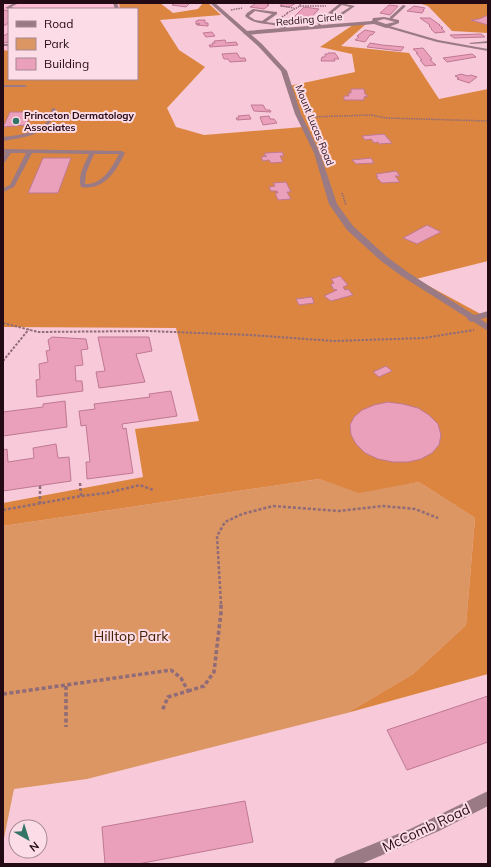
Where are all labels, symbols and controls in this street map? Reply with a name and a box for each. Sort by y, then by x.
legend [8,8,138,80]
street label: Redding Circle [275,10,343,29]
text: Road [44,16,73,31]
text: Park [44,36,70,51]
text: Building [44,56,89,71]
street label: Mount Lucas Road [292,83,337,168]
place label: Princeton Dermatology Associates [24,109,135,134]
marker: Princeton Dermatology Associates [11,116,21,126]
park label: Hilltop Park [93,627,169,645]
street label: McComb Road [379,800,473,856]
north arrow [8,819,48,859]
text: N [27,839,42,855]

